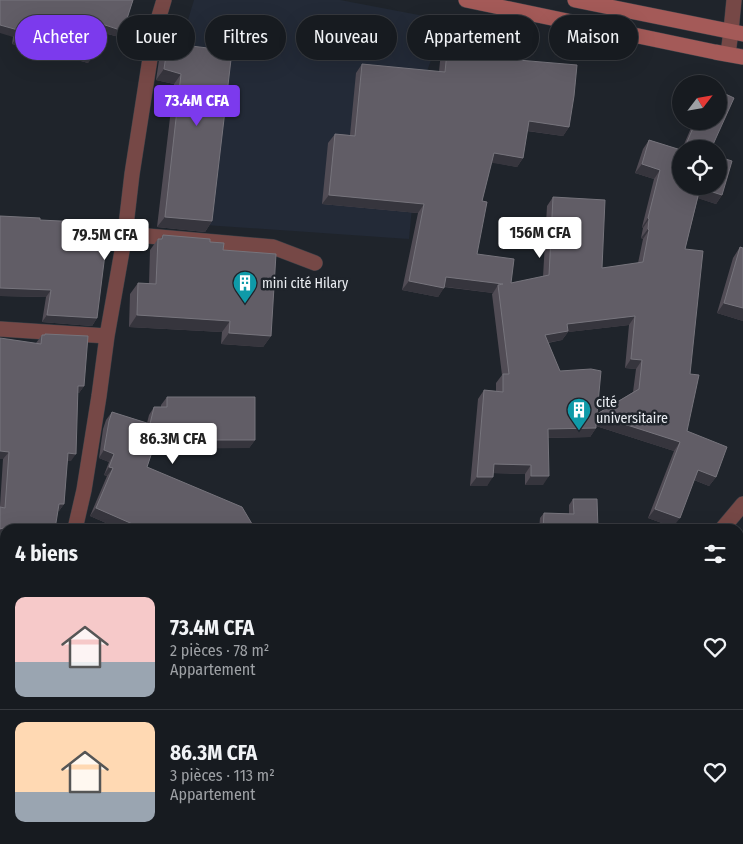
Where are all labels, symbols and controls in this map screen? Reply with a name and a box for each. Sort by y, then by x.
chip: Acheter [15,15,107,60]
chip: Louer [117,15,195,60]
chip: Filtres [205,15,286,60]
chip: Nouveau [296,15,397,60]
chip: Appartement [407,15,539,60]
chip: Maison [549,15,638,60]
north arrow [672,75,728,130]
map controls [672,75,727,195]
pin: 73.4M CFA [140,84,254,127]
text: 73.4M CFA [165,91,229,110]
button: locate [672,140,727,195]
pin: 156M CFA [488,216,592,259]
pin: 79.5M CFA [48,218,162,261]
text: 156M CFA [509,223,571,242]
text: 79.5M CFA [73,225,137,244]
building icon: mini cité Hilary [232,270,258,304]
place label: mini cité Hilary [262,275,349,292]
place label: cité universitaire [596,394,668,427]
building icon: cité universitaire [566,397,592,431]
pin: 86.3M CFA [116,422,230,465]
text: 86.3M CFA [140,429,206,448]
icon: filters [701,540,729,568]
text: 4 biens [15,541,78,567]
text: 73.4M CFA [170,615,254,641]
icon: home [55,617,115,677]
icon: heart [701,633,729,661]
text: 2 pièces · 78 m² [170,641,269,660]
text: Appartement [170,660,256,679]
text: 86.3M CFA [170,740,257,766]
icon: home [55,742,115,802]
icon: heart [701,758,729,786]
text: 3 pièces · 113 m² [170,766,275,785]
text: Appartement [170,785,256,804]

